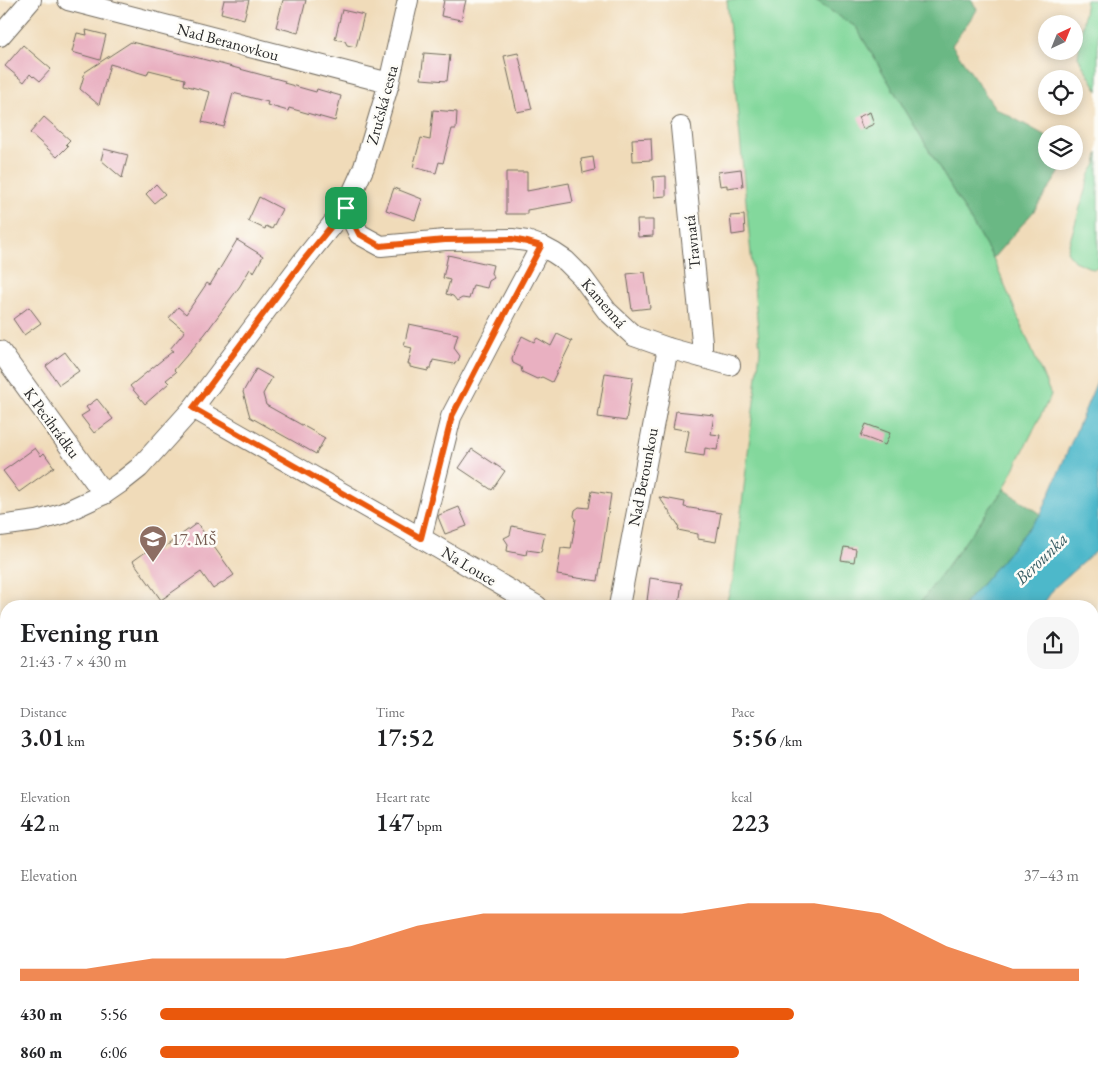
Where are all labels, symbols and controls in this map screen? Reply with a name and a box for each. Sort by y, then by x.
north arrow [1038,15,1082,60]
map controls [1038,15,1083,170]
street label: Nad Beranovkou [175,18,282,66]
street label: Zručská cesta [361,62,403,147]
button: locate [1038,70,1083,115]
button: layers [1038,125,1083,170]
pin [325,187,367,229]
icon: arrive [332,194,360,222]
street label: Travnatá [679,214,705,270]
street label: Kamenná [577,274,632,333]
street label: K Pecihrádku [19,383,85,463]
street label: Nad Berounkou [623,425,663,528]
school or university icon: 17. MŠ [138,524,168,563]
water label: Berounka [1009,527,1072,590]
place label: 17. MŠ [172,529,216,550]
street label: Na Louce [438,541,500,591]
text: Evening run [20,614,159,650]
button: share [1027,617,1079,669]
text: 21:43 · 7 × 430 m [20,651,127,672]
text: Distance [20,703,67,721]
text: Time [376,703,405,721]
text: Pace [731,703,755,721]
text: 3.01 [20,721,65,753]
text: 17:52 [376,721,434,753]
text: 5:56 [731,721,777,753]
text: km [65,732,85,750]
text: /km [777,732,802,750]
text: Elevation [20,788,70,806]
text: Heart rate [376,788,430,806]
text: kcal [731,788,752,806]
text: 42 [20,806,46,838]
text: 147 [376,806,414,838]
text: 223 [731,806,770,838]
text: m [46,817,59,835]
text: bpm [414,817,442,835]
text: Elevation [20,865,78,886]
text: 37–43 m [1024,865,1079,886]
text: 430 m [20,1004,62,1025]
text: 5:56 [100,1004,127,1025]
text: 860 m [20,1042,62,1063]
text: 6:06 [100,1042,127,1063]

